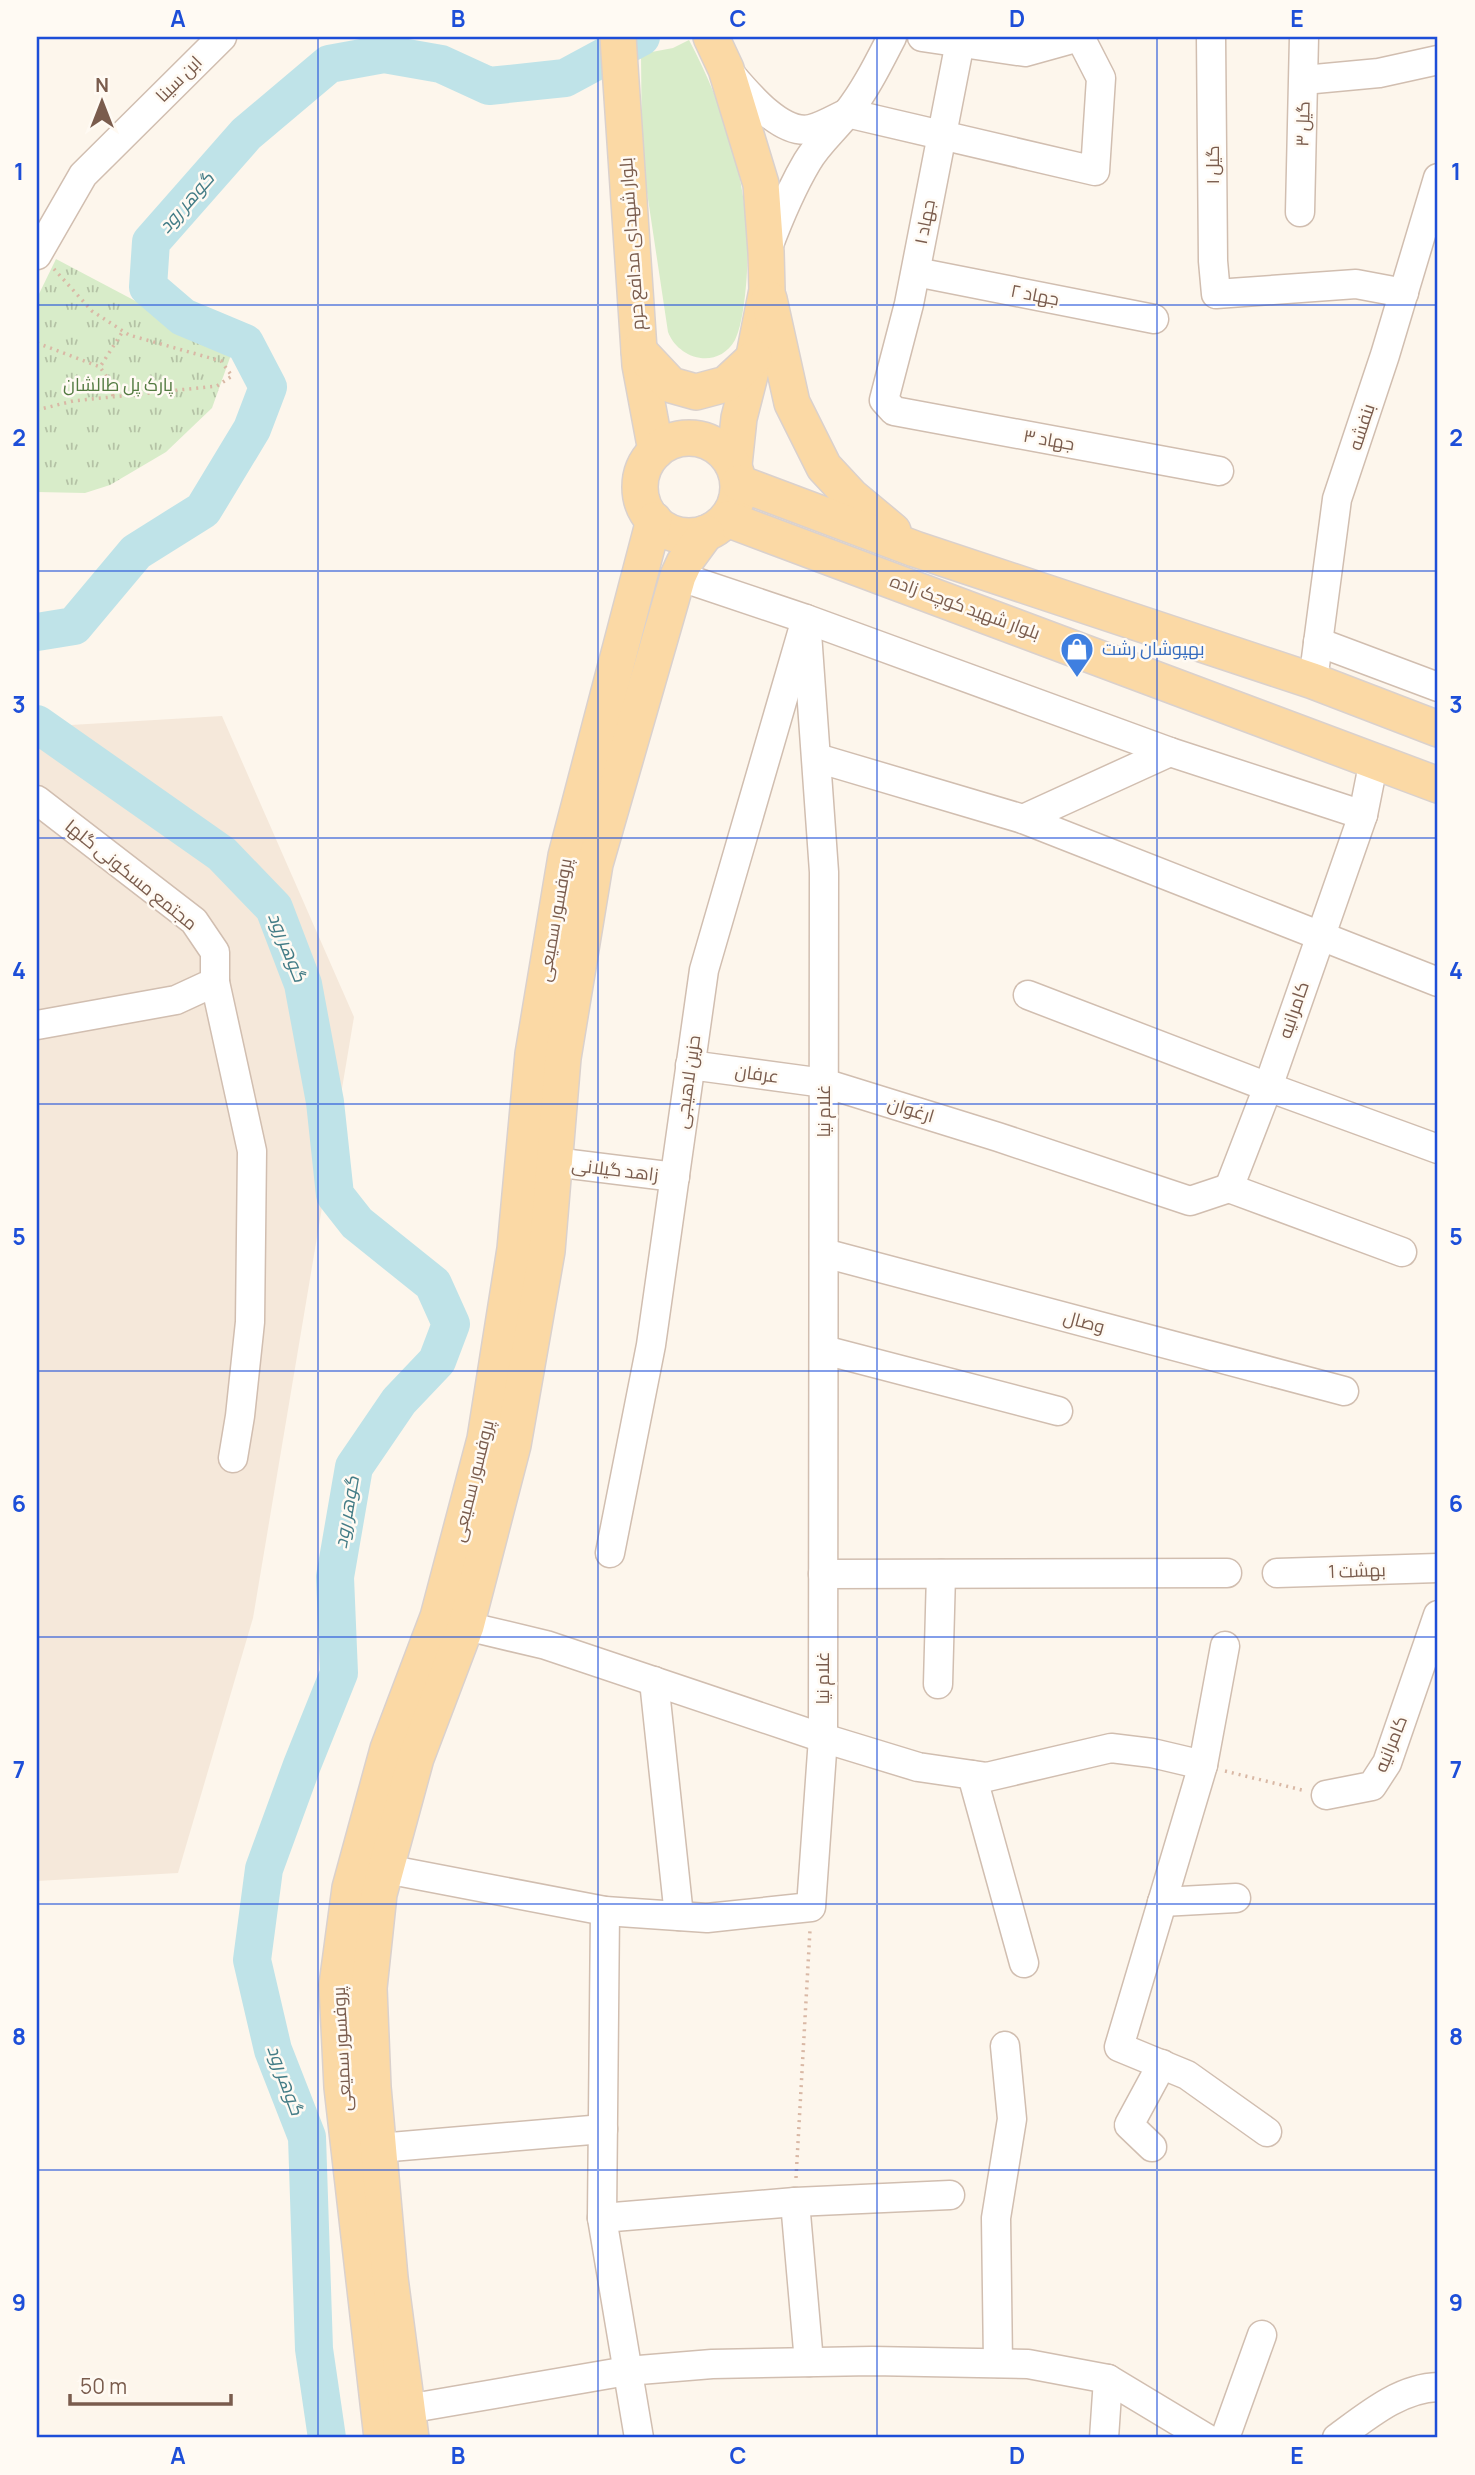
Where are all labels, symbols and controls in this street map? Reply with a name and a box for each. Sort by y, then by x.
text: A [170,2,186,34]
text: B [451,2,465,34]
text: C [730,2,747,34]
text: D [1009,2,1025,34]
text: E [1290,2,1304,34]
street label: ابن سینا [150,50,207,107]
north arrow [66,66,136,136]
text: N [95,72,109,98]
street label: گیل ۳ [1289,101,1315,147]
street label: گیل ۱ [1200,145,1224,185]
text: 1 [14,155,24,187]
text: 1 [1451,155,1461,187]
street label: بلوار شهدای مدافع حرم [613,157,650,331]
water label: گوهر رود [152,166,220,238]
street label: جهاد ۱ [908,197,940,246]
street label: جهاد ۲ [1009,278,1062,310]
park label: پارک پل طالشان [63,372,173,397]
street label: بنفشه [1342,400,1380,453]
text: 2 [12,421,26,453]
text: 2 [1449,421,1463,453]
street label: جهاد ۳ [1022,423,1077,455]
street label: بلوار شهید کوچک زاده [887,568,1044,645]
shop icon: بهپوشان رشت [1058,630,1096,679]
place label: بهپوشان رشت [1102,636,1205,660]
text: 3 [12,688,26,720]
text: 3 [1449,688,1463,720]
street label: مجتمع مسکونی گلها [60,814,203,936]
street label: پروفسور سمیعی [531,856,578,984]
water label: گوهر رود [262,908,314,986]
text: 4 [12,954,26,986]
text: 4 [1449,954,1463,986]
street label: کامرانیه [1272,978,1314,1041]
street label: حزین لاهیجی [669,1033,705,1130]
street label: عرفان [734,1058,781,1088]
street label: غلام نیا [811,1084,836,1138]
street label: ارغوان [885,1091,937,1127]
street label: زاهد گیلانی [570,1152,660,1186]
text: 5 [12,1220,26,1252]
text: 5 [1449,1220,1463,1252]
street label: وصال [1061,1304,1108,1338]
street label: پروفسور سمیعی [445,1417,500,1544]
water label: گوهر رود [327,1474,365,1550]
text: 6 [12,1487,26,1519]
text: 6 [1449,1487,1463,1519]
street label: بهشت 1 [1328,1557,1386,1583]
street label: غلام نیا [810,1651,835,1705]
street label: کامرانیه [1368,1712,1412,1775]
text: 7 [13,1753,25,1785]
text: 7 [1450,1753,1462,1785]
street label: پروفسور سمیعی [326,1986,357,2112]
text: 8 [12,2020,26,2052]
text: 8 [1449,2020,1463,2052]
water label: گوهر رود [261,2041,311,2119]
text: 9 [12,2286,26,2318]
text: 9 [1449,2286,1463,2318]
scale bar [70,2363,231,2407]
text: 50 m [80,2372,127,2400]
text: A [170,2439,186,2471]
text: B [451,2439,465,2471]
text: C [730,2439,747,2471]
text: D [1009,2439,1025,2471]
text: E [1290,2439,1304,2471]

